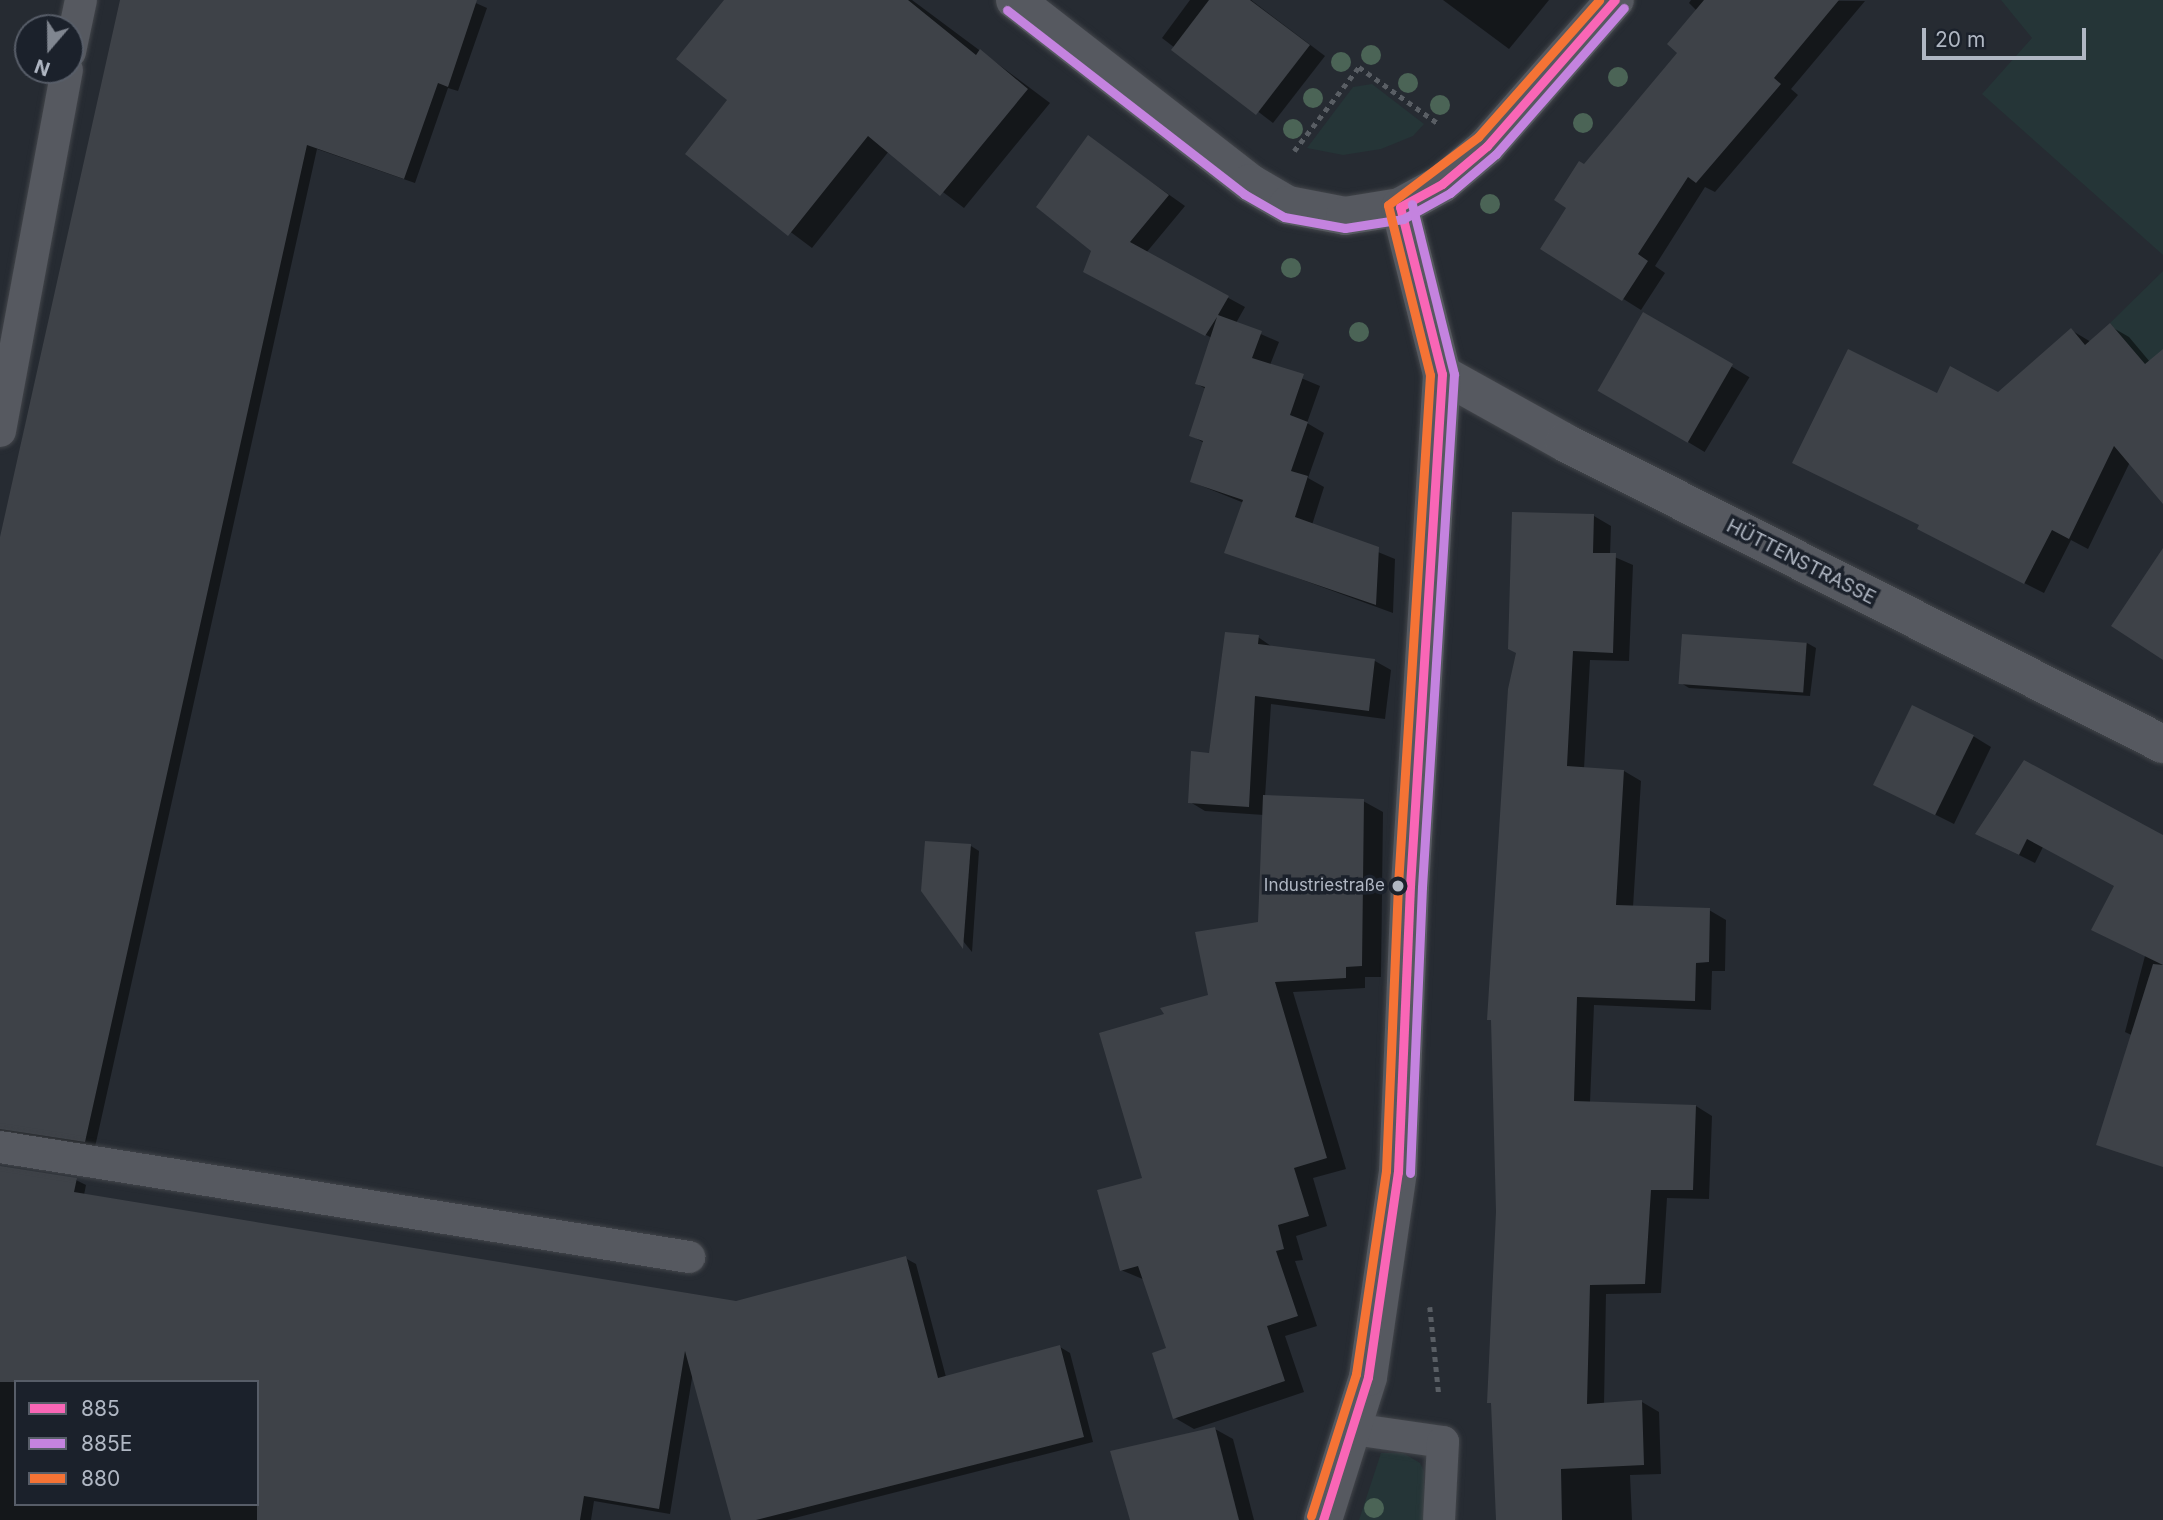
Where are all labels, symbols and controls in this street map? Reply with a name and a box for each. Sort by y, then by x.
north arrow [14,14,84,84]
scale bar [1925,14,2090,58]
text: 20 m [1935,27,1985,52]
text: N [32,54,53,81]
street label: HÜTTENSTRASSE [1723,515,1879,609]
place label: Industriestraße [1264,876,1385,896]
marker: Industriestraße [1391,879,1405,893]
legend [14,1380,259,1506]
text: 885 [81,1396,120,1421]
text: 885E [81,1431,132,1456]
text: 880 [81,1466,120,1491]

